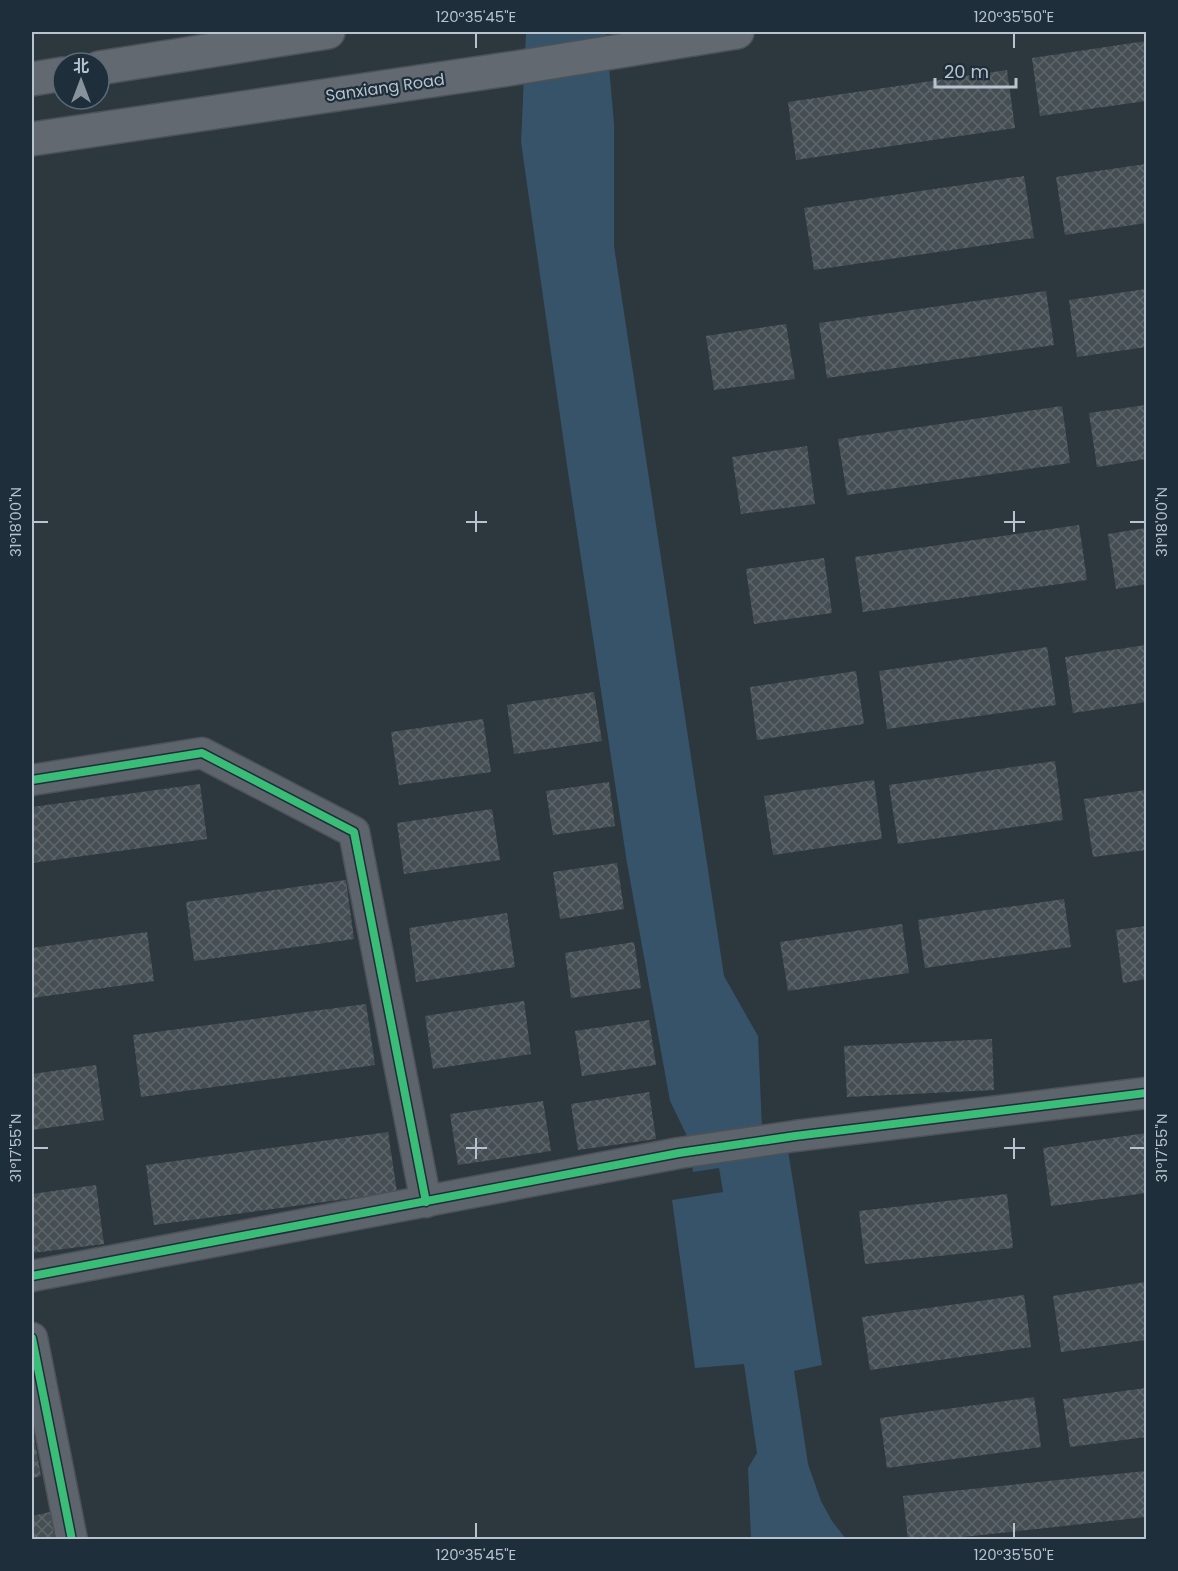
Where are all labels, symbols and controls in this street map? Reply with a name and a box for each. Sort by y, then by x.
text: 120°35'45"E [436,6,516,27]
text: 120°35'50"E [974,6,1054,27]
north arrow [51,51,111,111]
scale bar [935,51,1016,89]
text: 北 [73,55,89,78]
text: 20 m [944,59,989,84]
street label: Sanxiang Road [324,68,446,107]
text: 31°18'00"N [5,487,26,557]
text: 31°18'00"N [1151,487,1172,557]
text: 31°17'55"N [5,1114,26,1182]
text: 31°17'55"N [1151,1114,1172,1182]
text: 120°35'45"E [436,1544,516,1565]
text: 120°35'50"E [974,1544,1054,1565]

